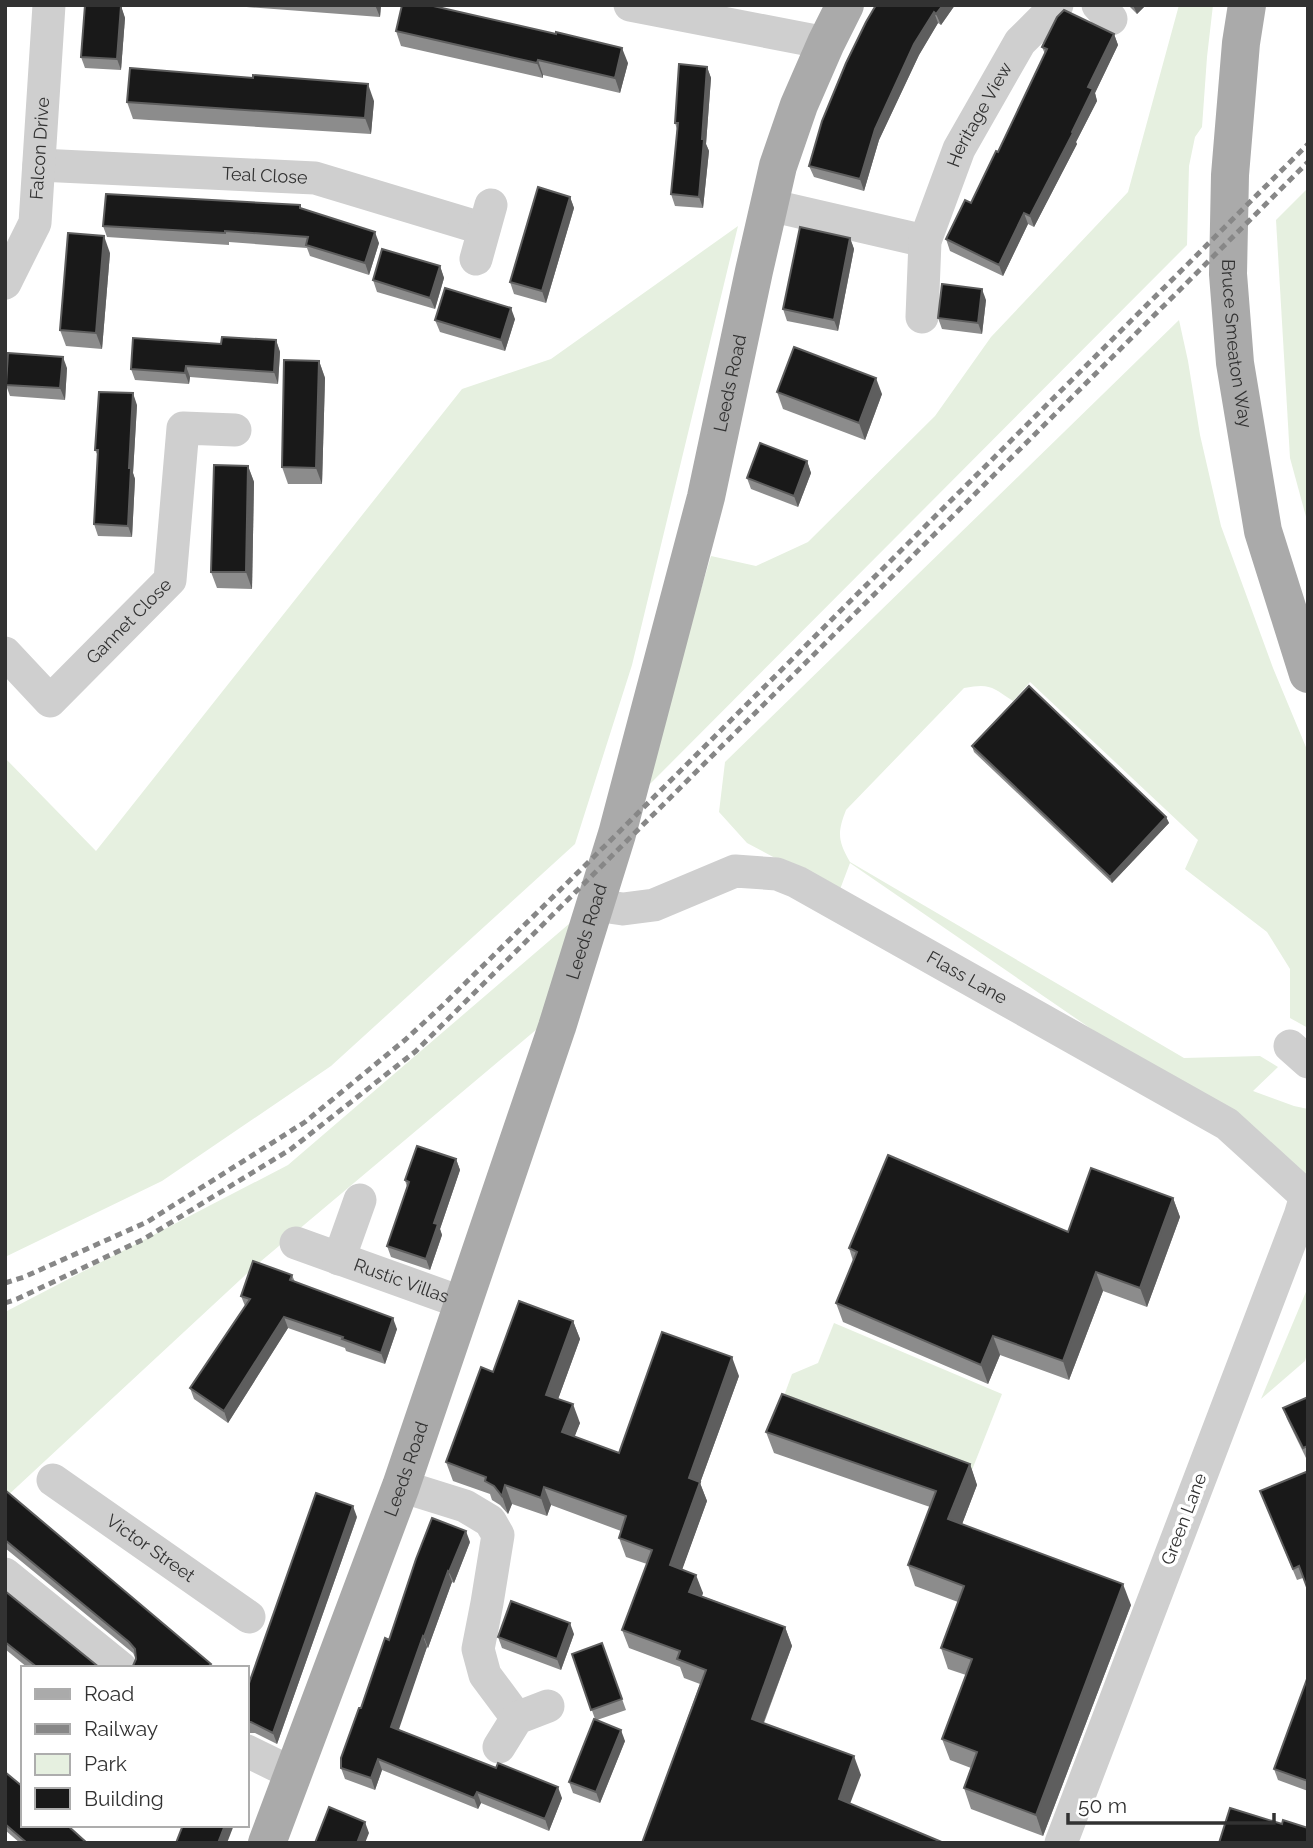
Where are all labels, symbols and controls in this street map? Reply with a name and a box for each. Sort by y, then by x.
street label: Heritage View [942,58,1016,170]
street label: Falcon Drive [26,96,53,200]
street label: Teal Close [222,163,308,188]
street label: Bruce Smeaton Way [1218,259,1257,430]
street label: Leeds Road [709,333,750,434]
street label: Gannet Close [82,573,176,668]
street label: Leeds Road [561,881,611,982]
street label: Flass Lane [923,946,1011,1008]
street label: Rustic Villas [351,1254,452,1307]
street label: Leeds Road [379,1419,432,1519]
street label: Green Lane [1156,1470,1211,1568]
street label: Victor Street [103,1510,199,1586]
legend [21,1666,248,1827]
text: Road [84,1681,134,1706]
text: Railway [84,1716,158,1741]
text: Park [84,1751,127,1776]
scale bar [1068,1782,1274,1826]
text: Building [84,1786,164,1811]
text: 50 m [1078,1793,1127,1818]

